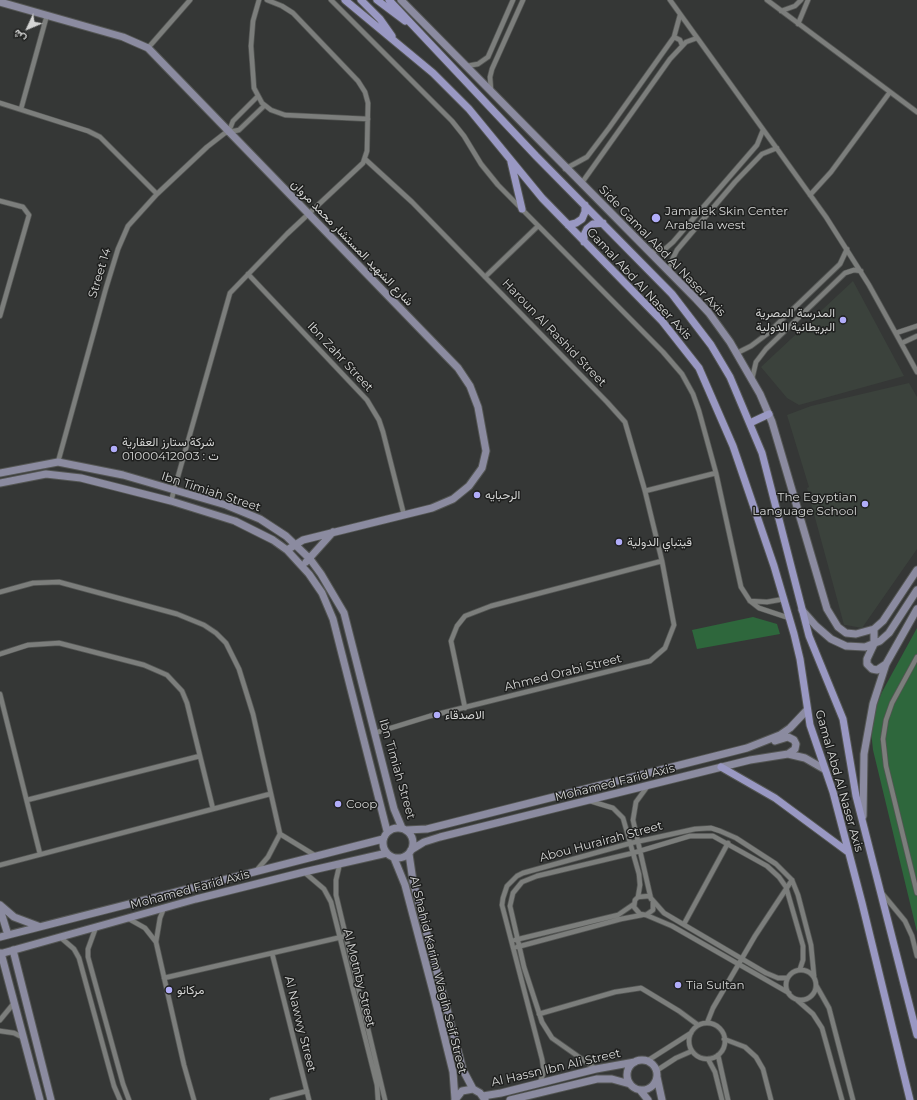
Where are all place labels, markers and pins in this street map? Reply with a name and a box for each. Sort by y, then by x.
place label: Jamalek Skin Center Arabella west [665,204,788,232]
marker: Jamalek Skin Center Arabella west [650,212,662,224]
place label: المدرسة المصرية البريطانية الدولية [755,306,835,334]
marker: المدرسة المصرية البريطانية الدولية [838,315,848,325]
place label: شركة ستارز العقارية ت : 01000412003 [122,435,219,463]
marker: شركة ستارز العقارية ت : 01000412003 [109,444,119,454]
place label: الرحبايه [485,488,520,502]
marker: الرحبايه [472,490,482,500]
place label: The Egyptian Language School [752,490,857,518]
marker: The Egyptian Language School [860,499,870,509]
place label: قيتباي الدولية [627,535,692,549]
marker: قيتباي الدولية [614,537,624,547]
place label: الاصدقاء [445,708,485,722]
marker: الاصدقاء [432,710,442,720]
place label: Coop [346,797,377,811]
marker: Coop [333,799,343,809]
place label: Tia Sultan [686,978,745,992]
marker: Tia Sultan [673,980,683,990]
place label: مركاتو [177,983,204,997]
marker: مركاتو [164,985,174,995]

